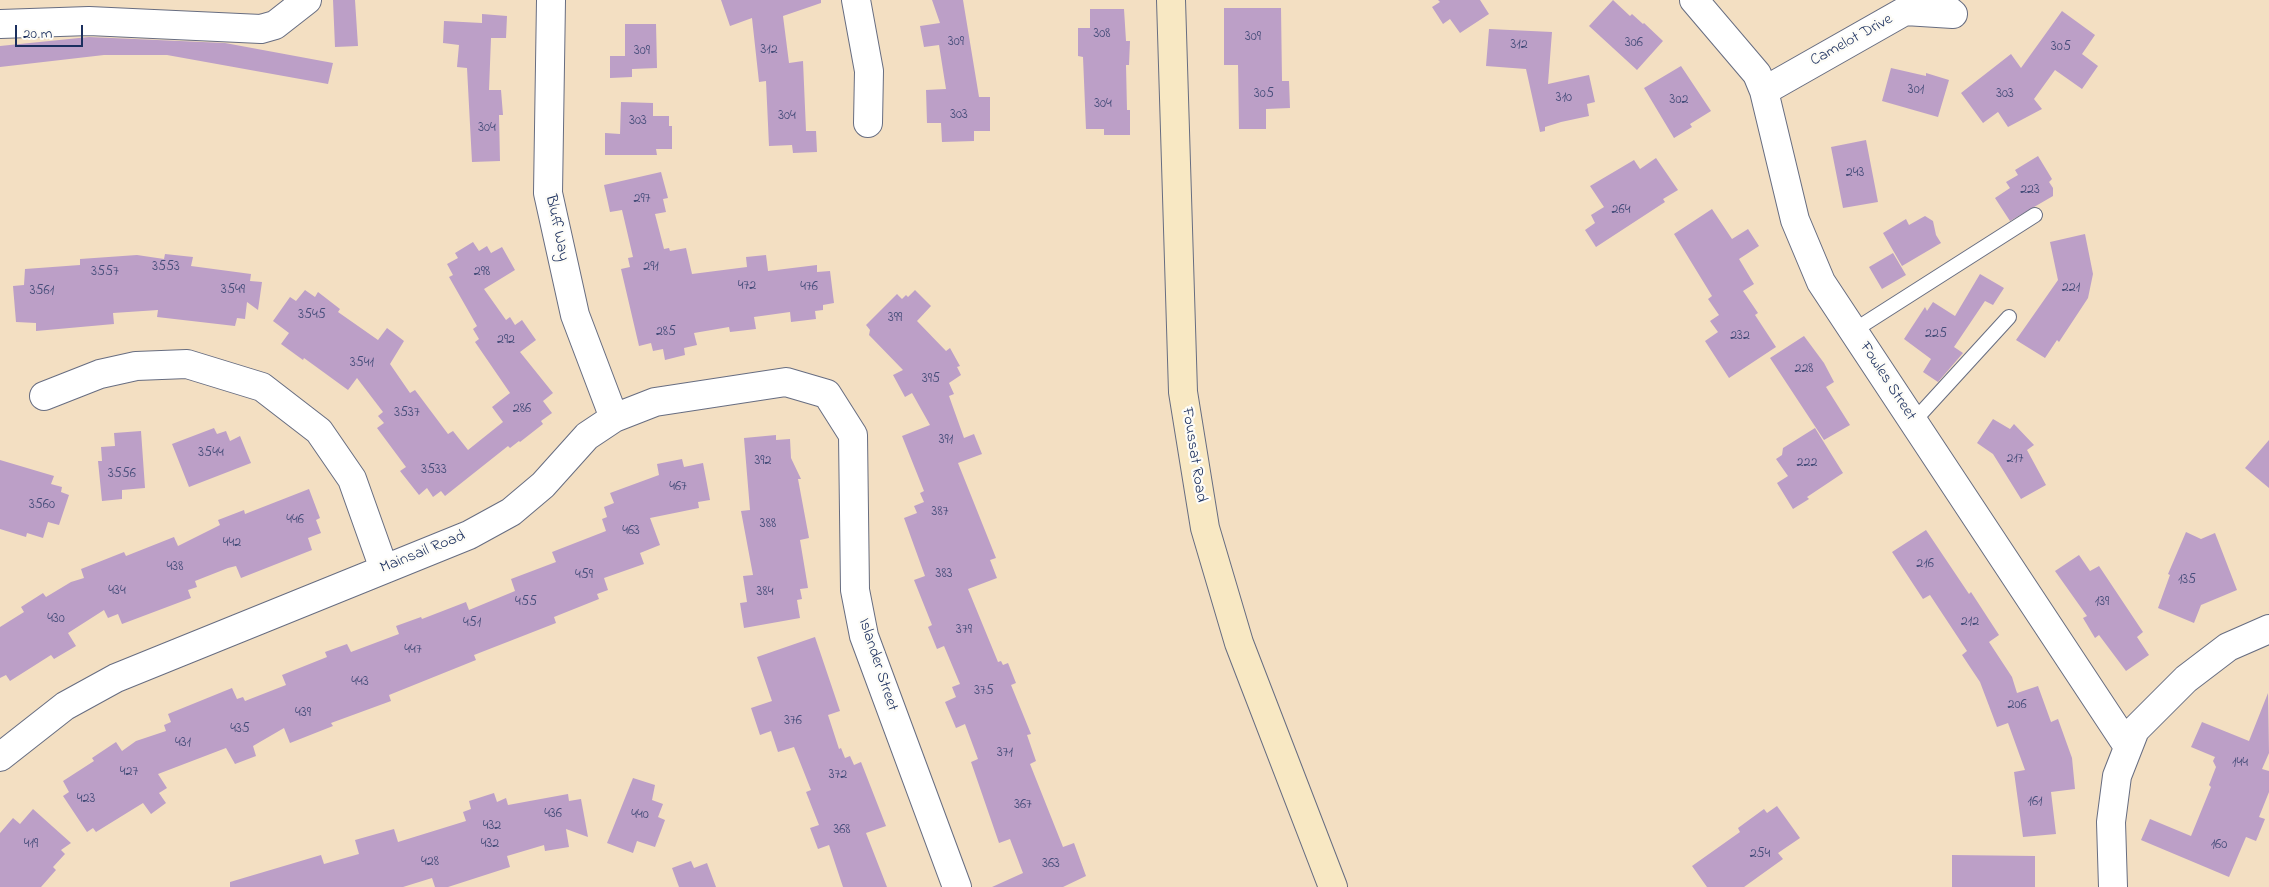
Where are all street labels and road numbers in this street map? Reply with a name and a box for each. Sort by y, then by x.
street label: Camelot Drive [1808,11,1896,71]
street label: Bluff Way [540,193,572,263]
street label: Fowles Street [1855,339,1919,425]
street label: Foussat Road [1176,406,1210,504]
street label: Mainsail Road [378,527,468,579]
street label: Islander Street [853,616,901,714]

